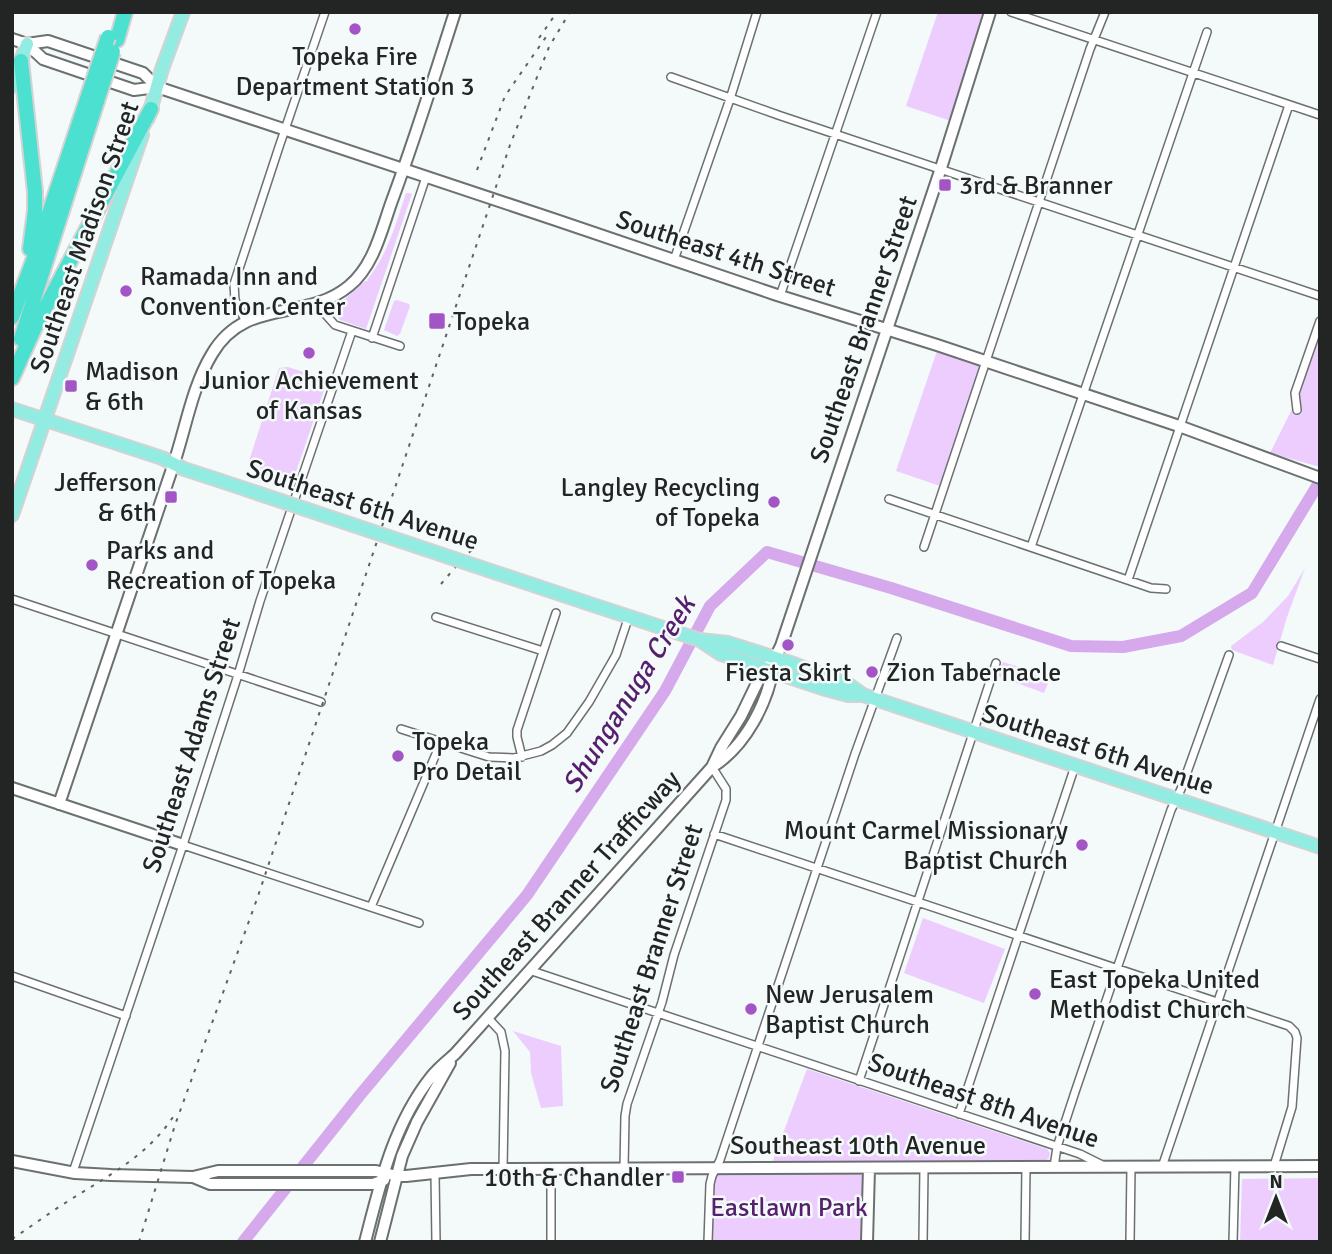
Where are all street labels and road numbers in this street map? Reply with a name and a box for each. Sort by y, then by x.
street label: Southeast Madison Street [23,97,146,377]
street label: Southeast Branner Street [803,192,925,467]
street label: Southeast 4th Street [612,203,839,304]
street label: Southeast 6th Avenue [243,452,483,558]
street label: Southeast Adams Street [136,614,248,877]
street label: Southeast 6th Avenue [978,697,1218,803]
street label: Southeast Branner Trafficway [446,764,687,1027]
street label: Southeast Branner Street [593,820,710,1096]
street label: Southeast 8th Avenue [864,1046,1103,1155]
street label: Southeast 10th Avenue [730,1130,986,1162]

